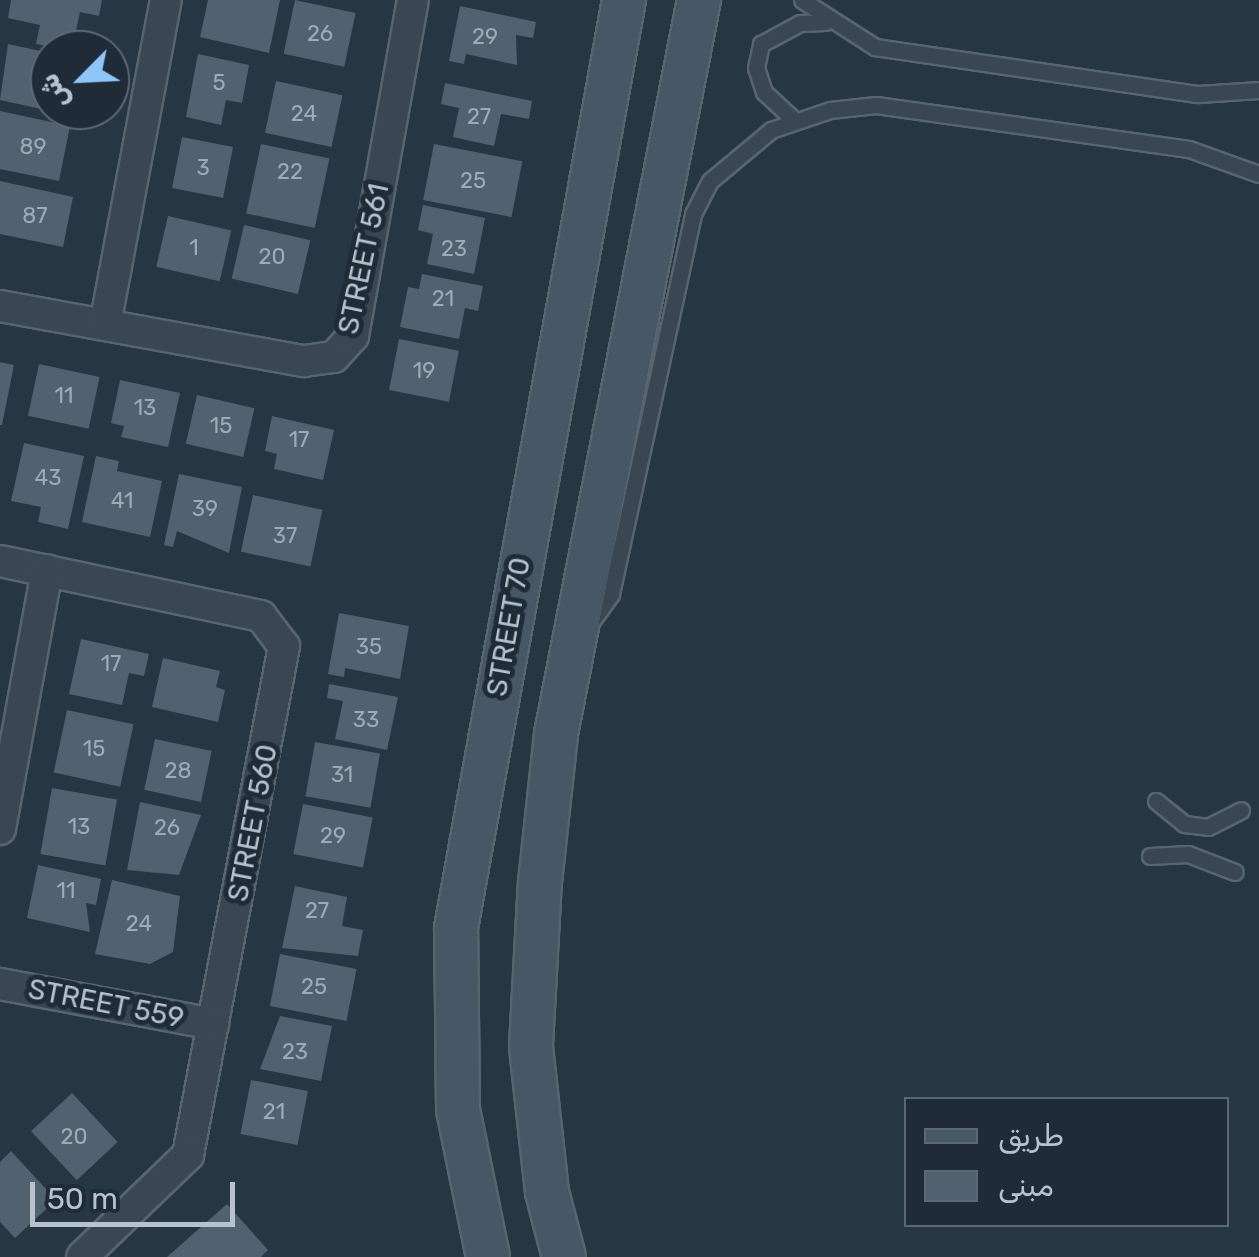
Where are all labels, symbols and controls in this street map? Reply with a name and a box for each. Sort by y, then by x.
house number: 26 [307,21,333,47]
house number: 29 [472,24,498,50]
north arrow [30,30,130,130]
text: ش [32,69,76,115]
house number: 5 [212,70,226,96]
house number: 24 [291,101,317,127]
house number: 27 [467,104,491,130]
house number: 89 [19,134,47,160]
house number: 3 [196,155,210,181]
house number: 22 [277,159,303,185]
house number: 25 [460,168,486,194]
street label: STREET 561 [332,180,396,338]
house number: 87 [22,203,48,229]
house number: 1 [189,235,199,261]
house number: 23 [441,236,467,262]
house number: 20 [259,244,285,270]
house number: 21 [432,286,454,312]
house number: 19 [413,358,435,384]
house number: 11 [55,383,73,409]
house number: 13 [134,395,156,421]
house number: 15 [210,413,232,439]
house number: 17 [289,427,309,453]
house number: 43 [35,465,61,491]
house number: 41 [111,488,133,514]
house number: 39 [192,496,218,522]
house number: 37 [273,523,297,549]
street label: STREET 70 [480,555,538,699]
house number: 35 [356,634,382,660]
house number: 17 [101,651,121,677]
house number: 33 [353,707,379,733]
house number: 15 [83,736,105,762]
street label: STREET 560 [221,741,285,905]
house number: 28 [165,758,191,784]
house number: 31 [331,762,353,788]
house number: 13 [68,814,90,840]
house number: 26 [154,815,180,841]
house number: 29 [320,823,346,849]
house number: 11 [57,878,75,904]
house number: 27 [305,898,329,924]
house number: 24 [126,911,152,937]
street label: STREET 559 [25,972,187,1036]
house number: 25 [301,974,327,1000]
house number: 23 [282,1039,308,1065]
legend [904,1097,1229,1227]
house number: 21 [263,1099,285,1125]
text: طريق [998,1118,1064,1154]
house number: 20 [61,1124,87,1150]
scale bar [35,1162,240,1224]
text: مبنى [998,1168,1054,1204]
text: 50 m [47,1181,118,1217]

